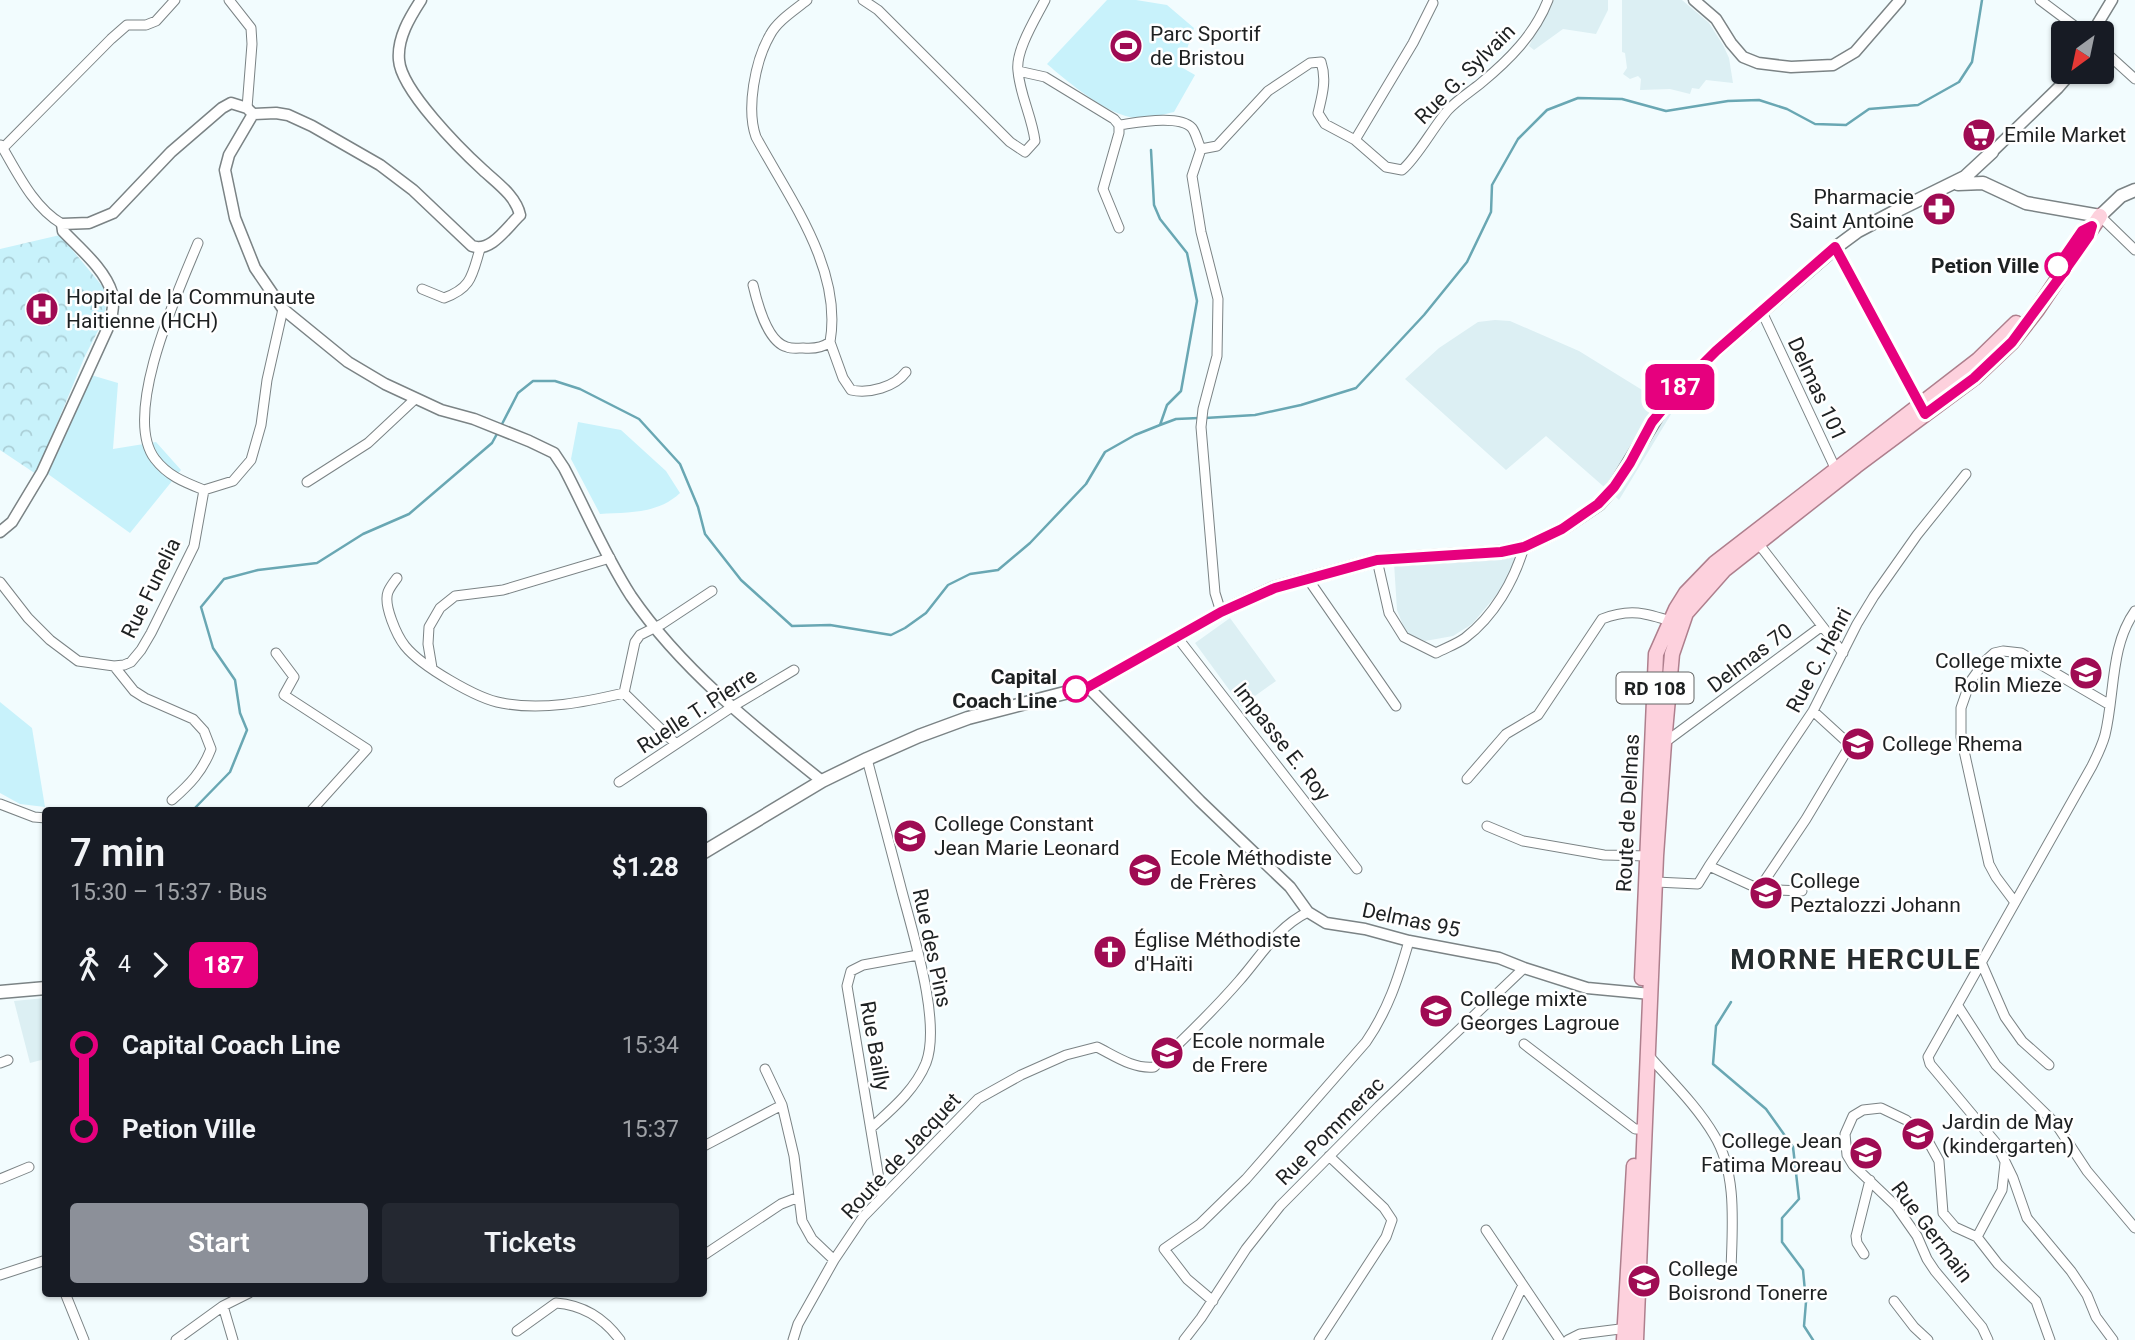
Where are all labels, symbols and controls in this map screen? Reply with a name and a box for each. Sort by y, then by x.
street label: Rue G. Sylvain [1410,19,1520,129]
north arrow [2051,21,2114,84]
map controls [2051,21,2114,84]
place label: Parc Sportif de Bristou [1150,22,1262,70]
sports icon: Parc Sportif de Bristou [1107,27,1145,65]
supermarket icon: Emile Market [1960,116,1998,154]
place label: Emile Market [2004,123,2126,147]
place label: Pharmacie Saint Antoine [1790,185,1914,233]
pharmacy icon: Pharmacie Saint Antoine [1920,190,1958,228]
marker: Petion Ville [2045,253,2071,279]
place label: Petion Ville [1931,254,2039,278]
place label: Hopital de la Communaute Haitienne (HCH) [66,285,315,333]
hospital icon: Hopital de la Communaute Haitienne (HCH) [23,290,61,328]
street label: Delmas 101 [1783,333,1851,445]
line badge: 187 [1640,364,1720,410]
text: 187 [1659,373,1701,401]
street label: Rue Funelia [116,534,186,642]
street label: Rue C. Henri [1781,604,1857,716]
street label: Delmas 70 [1703,618,1797,698]
place label: College mixte Rolin Mieze [1935,649,2062,697]
school or university icon: College mixte Rolin Mieze [2067,654,2105,692]
street label: Ruelle T. Pierre [633,663,761,759]
place label: Capital Coach Line [952,665,1057,713]
road number: RD 108 [1616,673,1694,704]
marker: Capital Coach Line [1063,676,1089,702]
street label: Impasse E. Roy [1229,678,1335,806]
school or university icon: College Rhema [1839,725,1877,763]
place label: College Rhema [1882,732,2023,756]
street label: Route de Delmas [1612,733,1644,893]
place label: College Constant Jean Marie Leonard [934,812,1119,860]
school or university icon: College Constant Jean Marie Leonard [891,817,929,855]
text: 7 min [70,831,165,875]
place label: Ecole Méthodiste de Frères [1170,846,1332,894]
school or university icon: Ecole Méthodiste de Frères [1126,851,1164,889]
text: $1.28 [612,852,679,882]
place label: College Peztalozzi Johann [1790,869,1961,917]
school or university icon: College Peztalozzi Johann [1747,874,1785,912]
text: 15:30 – 15:37 · Bus [70,879,267,906]
street label: Rue des Pins [908,886,956,1010]
street label: Delmas 95 [1360,898,1462,942]
place label: Église Méthodiste d'Haïti [1134,928,1301,976]
church icon: Église Méthodiste d'Haïti [1091,933,1129,971]
district label: MORNE HERCULE [1730,943,1982,976]
icon: walk [70,946,108,984]
icon: forward [141,946,179,984]
text: 4 [118,951,131,978]
text: 187 [203,951,244,979]
place label: College mixte Georges Lagroue [1460,987,1619,1035]
school or university icon: College mixte Georges Lagroue [1417,992,1455,1030]
street label: Rue Bailly [855,999,895,1093]
place label: Ecole normale de Frere [1192,1029,1325,1077]
text: Capital Coach Line [122,1030,340,1060]
text: 15:34 [622,1032,679,1059]
school or university icon: Ecole normale de Frere [1148,1034,1186,1072]
street label: Rue Pommerac [1271,1072,1389,1190]
street label: Route de Jacquet [836,1088,966,1224]
place label: Jardin de May (kindergarten) [1942,1110,2074,1158]
text: Petion Ville [122,1114,256,1144]
school or university icon: Jardin de May (kindergarten) [1899,1115,1937,1153]
text: 15:37 [622,1116,679,1143]
place label: College Jean Fatima Moreau [1701,1129,1842,1177]
school or university icon: College Jean Fatima Moreau [1847,1134,1885,1172]
street label: Rue Germain [1886,1177,1978,1287]
button: Start [70,1203,368,1283]
button: Tickets [382,1203,679,1283]
place label: College Boisrond Tonerre [1668,1257,1828,1305]
school or university icon: College Boisrond Tonerre [1625,1262,1663,1300]

